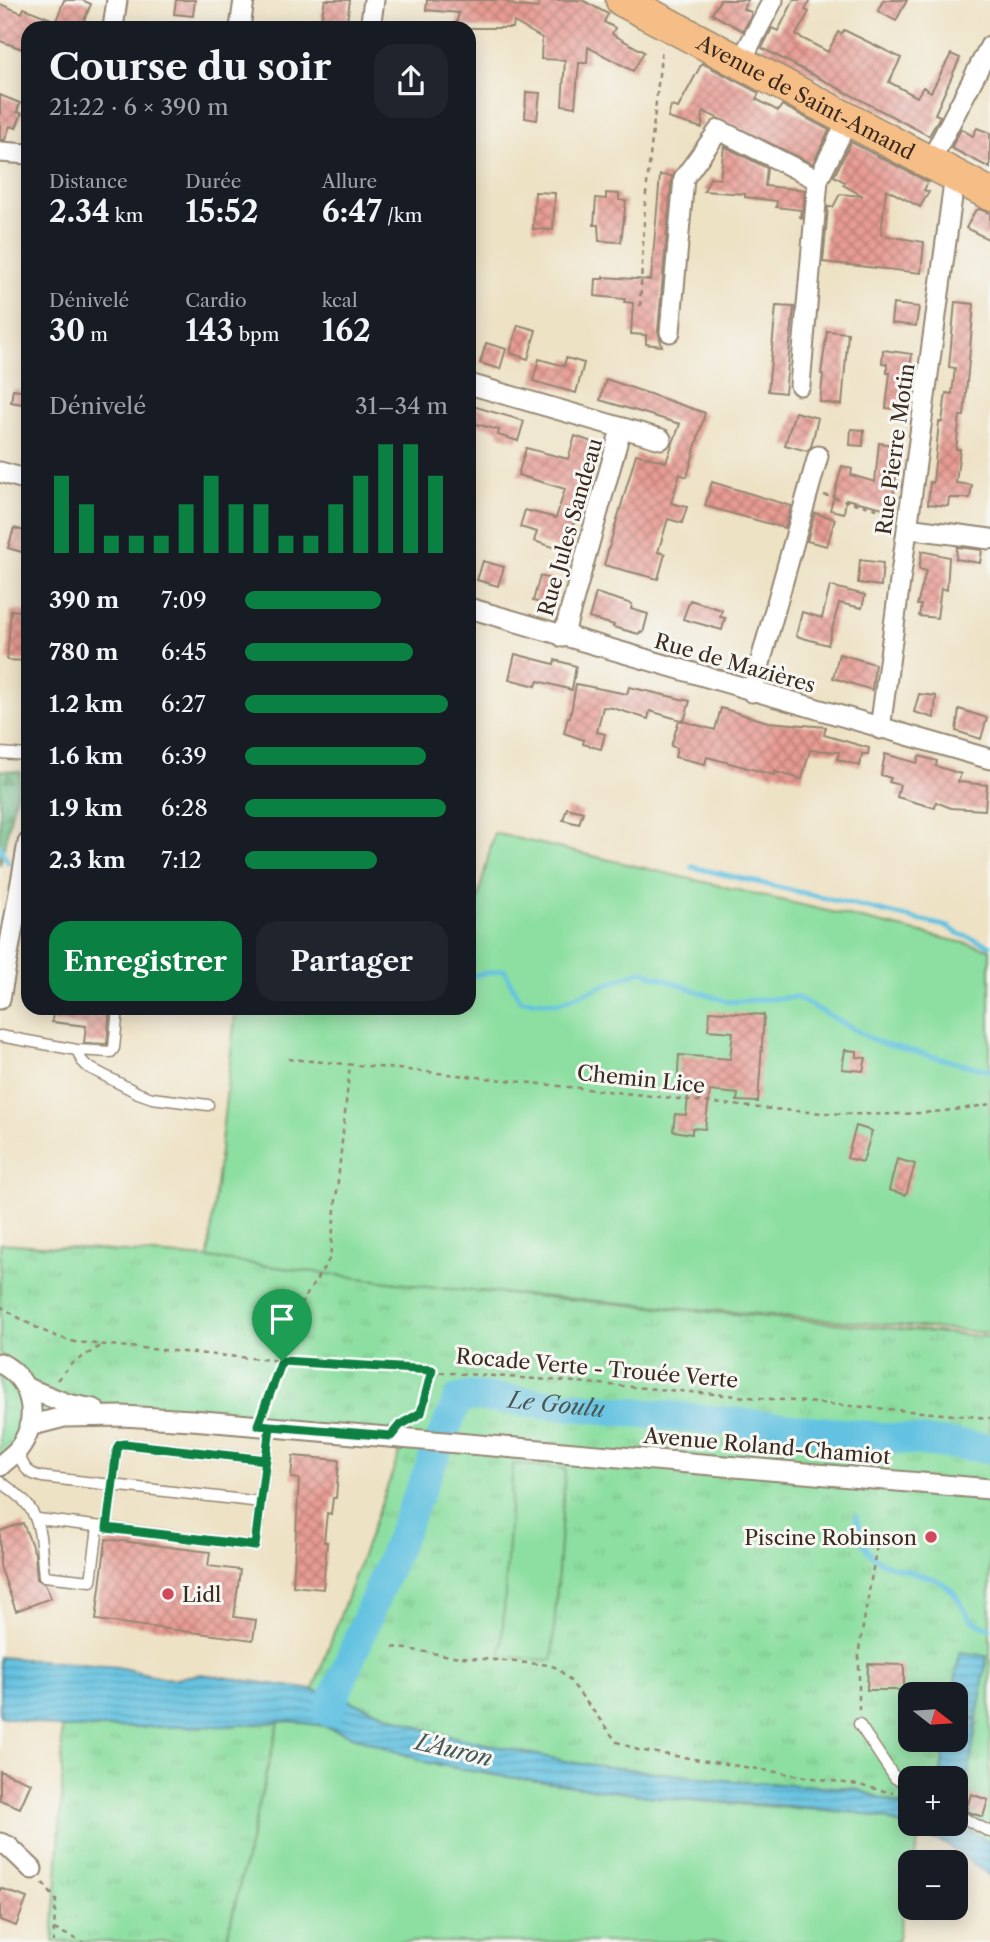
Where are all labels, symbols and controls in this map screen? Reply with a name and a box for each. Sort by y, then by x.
street label: Avenue de Saint-Amand [692,29,919,165]
text: Course du soir [49,43,331,90]
button: share [374,44,448,118]
text: 21:22 · 6 × 390 m [49,93,229,121]
text: Distance [49,170,128,193]
text: Durée [185,170,241,193]
text: Allure [322,170,377,193]
text: 2.34 [49,193,110,230]
text: 15:52 [185,193,259,230]
text: 6:47 [322,193,382,230]
text: km [110,204,144,227]
text: /km [382,204,423,227]
text: Dénivelé [49,289,129,312]
text: Cardio [185,289,247,312]
text: kcal [322,289,358,312]
text: 30 [49,312,85,349]
text: 143 [185,312,234,349]
text: 162 [322,312,371,349]
text: m [85,323,108,346]
text: bpm [234,323,280,346]
street label: Rue Pierre Motin [871,362,919,536]
text: Dénivelé [49,392,146,420]
text: 31–34 m [355,392,448,420]
street label: Rue Jules Sandeau [533,435,607,619]
text: 390 m [49,586,119,614]
text: 7:09 [161,586,207,614]
street label: Rue de Mazières [652,628,818,698]
text: 780 m [49,638,119,666]
text: 6:45 [161,638,207,666]
text: 1.2 km [49,690,123,718]
text: 6:27 [161,690,205,718]
text: 1.6 km [49,742,123,770]
text: 6:39 [161,742,207,770]
text: 1.9 km [49,794,123,822]
text: 6:28 [161,794,208,822]
text: 2.3 km [49,846,126,874]
text: 7:12 [161,846,202,874]
button: Enregistrer [49,921,242,1001]
button: Partager [256,921,448,1001]
street label: Chemin Lice [576,1060,706,1098]
pin [252,1289,312,1361]
icon: arrive [263,1300,301,1338]
street label: Rocade Verte - Trouée Verte [455,1343,739,1393]
water label: Le Goulu [505,1385,607,1423]
street label: Avenue Roland-Chamiot [641,1423,892,1469]
place label: Piscine Robinson [744,1525,917,1550]
marker: Piscine Robinson [923,1529,939,1545]
place label: Lidl [182,1582,221,1607]
marker: Lidl [160,1586,176,1602]
north arrow [898,1682,968,1752]
map controls [898,1682,968,1920]
water label: L'Auron [411,1727,495,1772]
button: + [898,1766,968,1836]
button: − [898,1850,968,1920]

